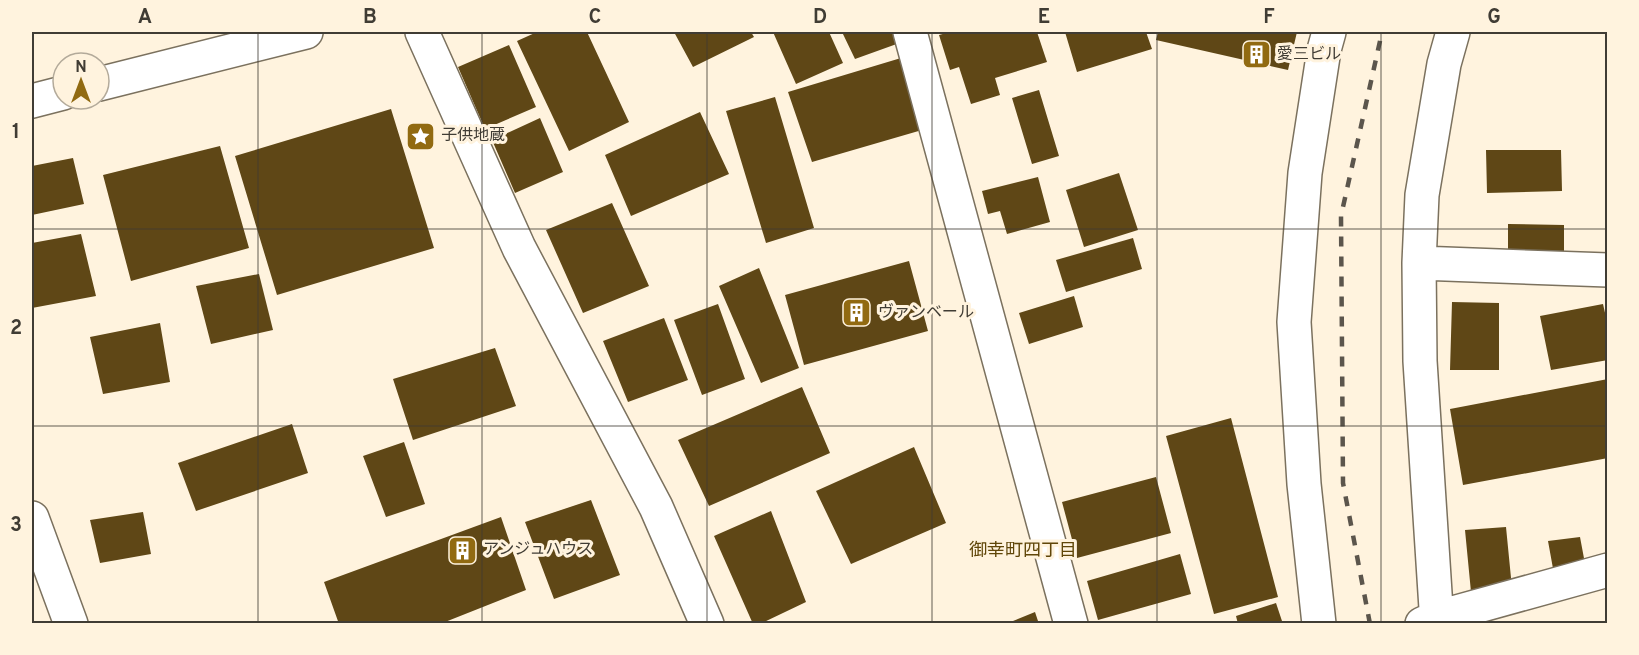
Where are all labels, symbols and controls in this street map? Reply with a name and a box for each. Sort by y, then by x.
text: A [138,5,152,31]
text: B [363,5,377,31]
text: C [589,5,601,31]
text: D [813,5,827,31]
text: E [1038,5,1050,31]
text: F [1263,5,1275,31]
text: G [1487,5,1501,31]
building icon: 愛三ビル [1240,39,1272,71]
place label: 愛三ビル [1277,45,1341,65]
north arrow [51,51,111,111]
text: N [75,58,87,78]
text: 1 [12,120,20,146]
place icon: 子供地蔵 [404,120,436,152]
place label: 子供地蔵 [441,126,505,146]
building icon: ヴァンベール [841,297,873,329]
place label: ヴァンベール [878,303,974,323]
text: 2 [10,316,22,342]
text: 3 [10,513,22,539]
building icon: アンジュハウス [446,534,478,566]
place label: アンジュハウス [483,540,593,560]
district label: 御幸町四丁目 [969,540,1077,563]

